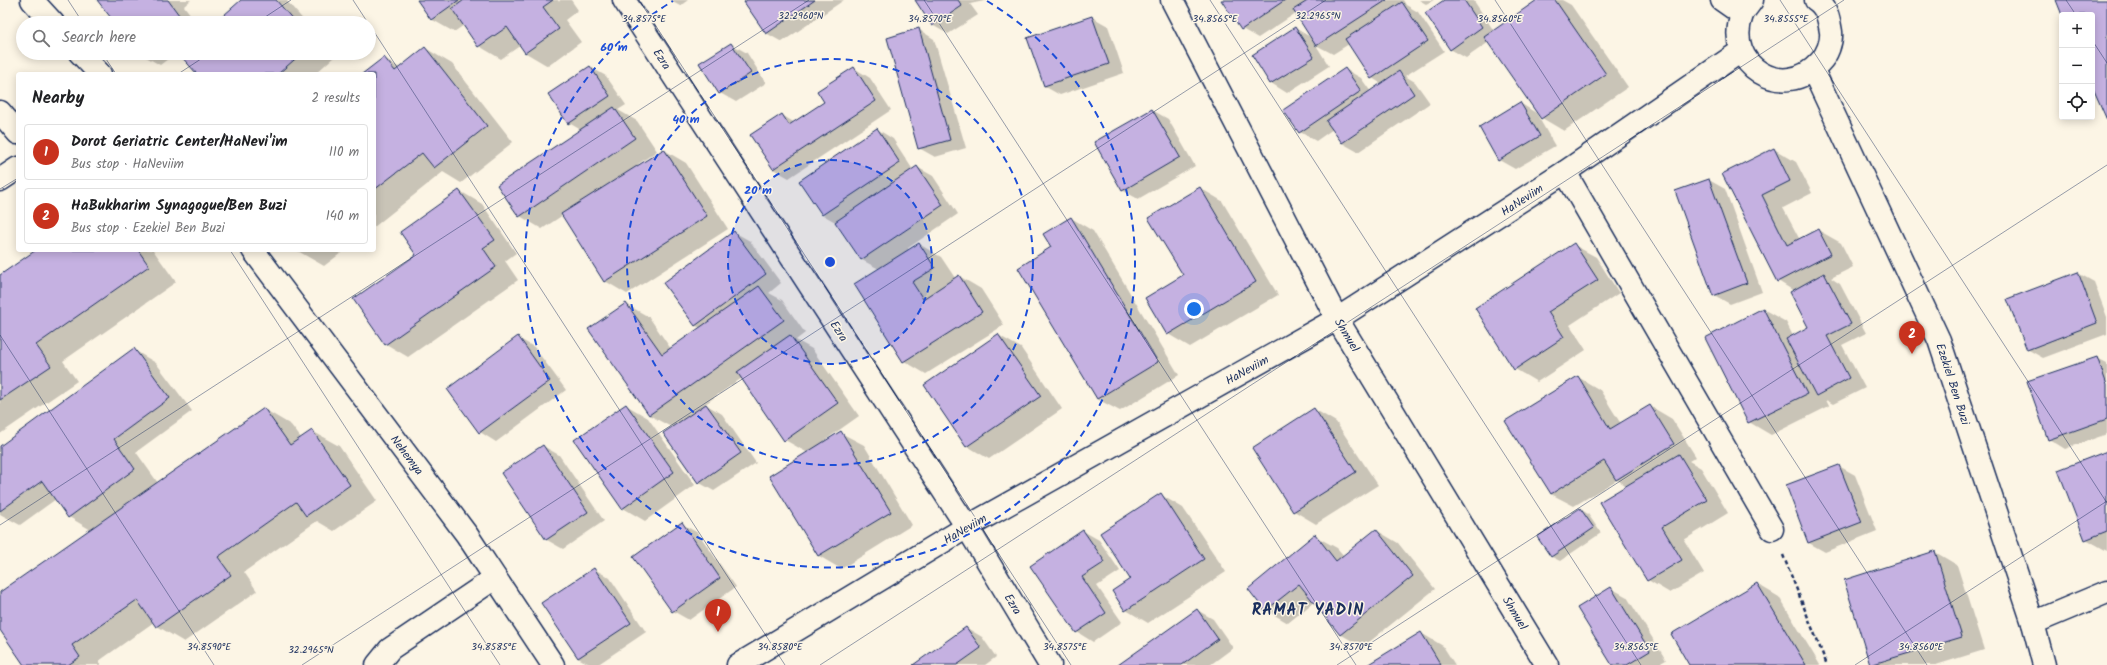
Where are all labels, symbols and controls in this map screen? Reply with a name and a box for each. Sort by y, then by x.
text: 32.2960°N [778,8,824,24]
text: 32.2965°N [1295,8,1341,24]
text: 34.8575°E [622,11,667,27]
text: 34.8570°E [908,11,953,27]
text: 34.8565°E [1192,11,1239,27]
text: 34.8560°E [1478,11,1524,27]
text: 34.8555°E [1764,11,1810,27]
map controls [2059,12,2095,120]
button: + [2059,12,2095,48]
search box [16,16,376,60]
text: Search here [62,26,136,50]
icon: search [30,27,52,49]
text: 60 m [600,38,628,57]
street label: Ezra [648,45,676,74]
button: − [2059,48,2095,84]
button: locate [2059,84,2095,120]
text: Nearby [32,85,84,112]
text: 2 results [312,88,360,109]
text: 40 m [672,110,700,129]
text: Dorot Geriatric Center/HaNevi'im [71,130,288,154]
text: 1 [44,142,48,163]
text: 110 m [329,142,359,163]
text: Bus stop · HaNeviim [71,154,184,175]
street label: HaNeviim [1497,179,1548,221]
text: 20 m [744,181,772,200]
text: HaBukharim Synagogue/Ben Buzi [71,194,287,218]
text: 2 [42,206,50,227]
text: 140 m [326,206,359,227]
text: Bus stop · Ezekiel Ben Buzi [71,218,225,239]
centre of rings [823,255,837,269]
your location [1184,299,1204,319]
street label: Shmuel [1329,315,1364,356]
street label: Ezra [825,317,853,346]
pin: 2 [1899,321,1925,354]
street label: Ezekiel Ben Buzi [1930,341,1975,429]
street label: HaNeviim [1222,350,1273,390]
street label: Nehemya [385,431,428,480]
street label: HaNeviim [940,509,991,550]
street label: Ezra [999,590,1027,619]
street label: Shmuel [1497,593,1532,634]
district label: RAMAT YADIN [1252,598,1364,623]
pin: 1 [705,599,731,632]
text: 34.8590°E [187,639,232,655]
text: 34.8585°E [471,639,518,655]
text: 34.8580°E [757,639,804,655]
text: 34.8575°E [1043,639,1088,655]
text: 34.8570°E [1329,639,1374,655]
text: 34.8565°E [1613,639,1660,655]
text: 34.8560°E [1899,639,1945,655]
text: 32.2965°N [288,642,334,658]

